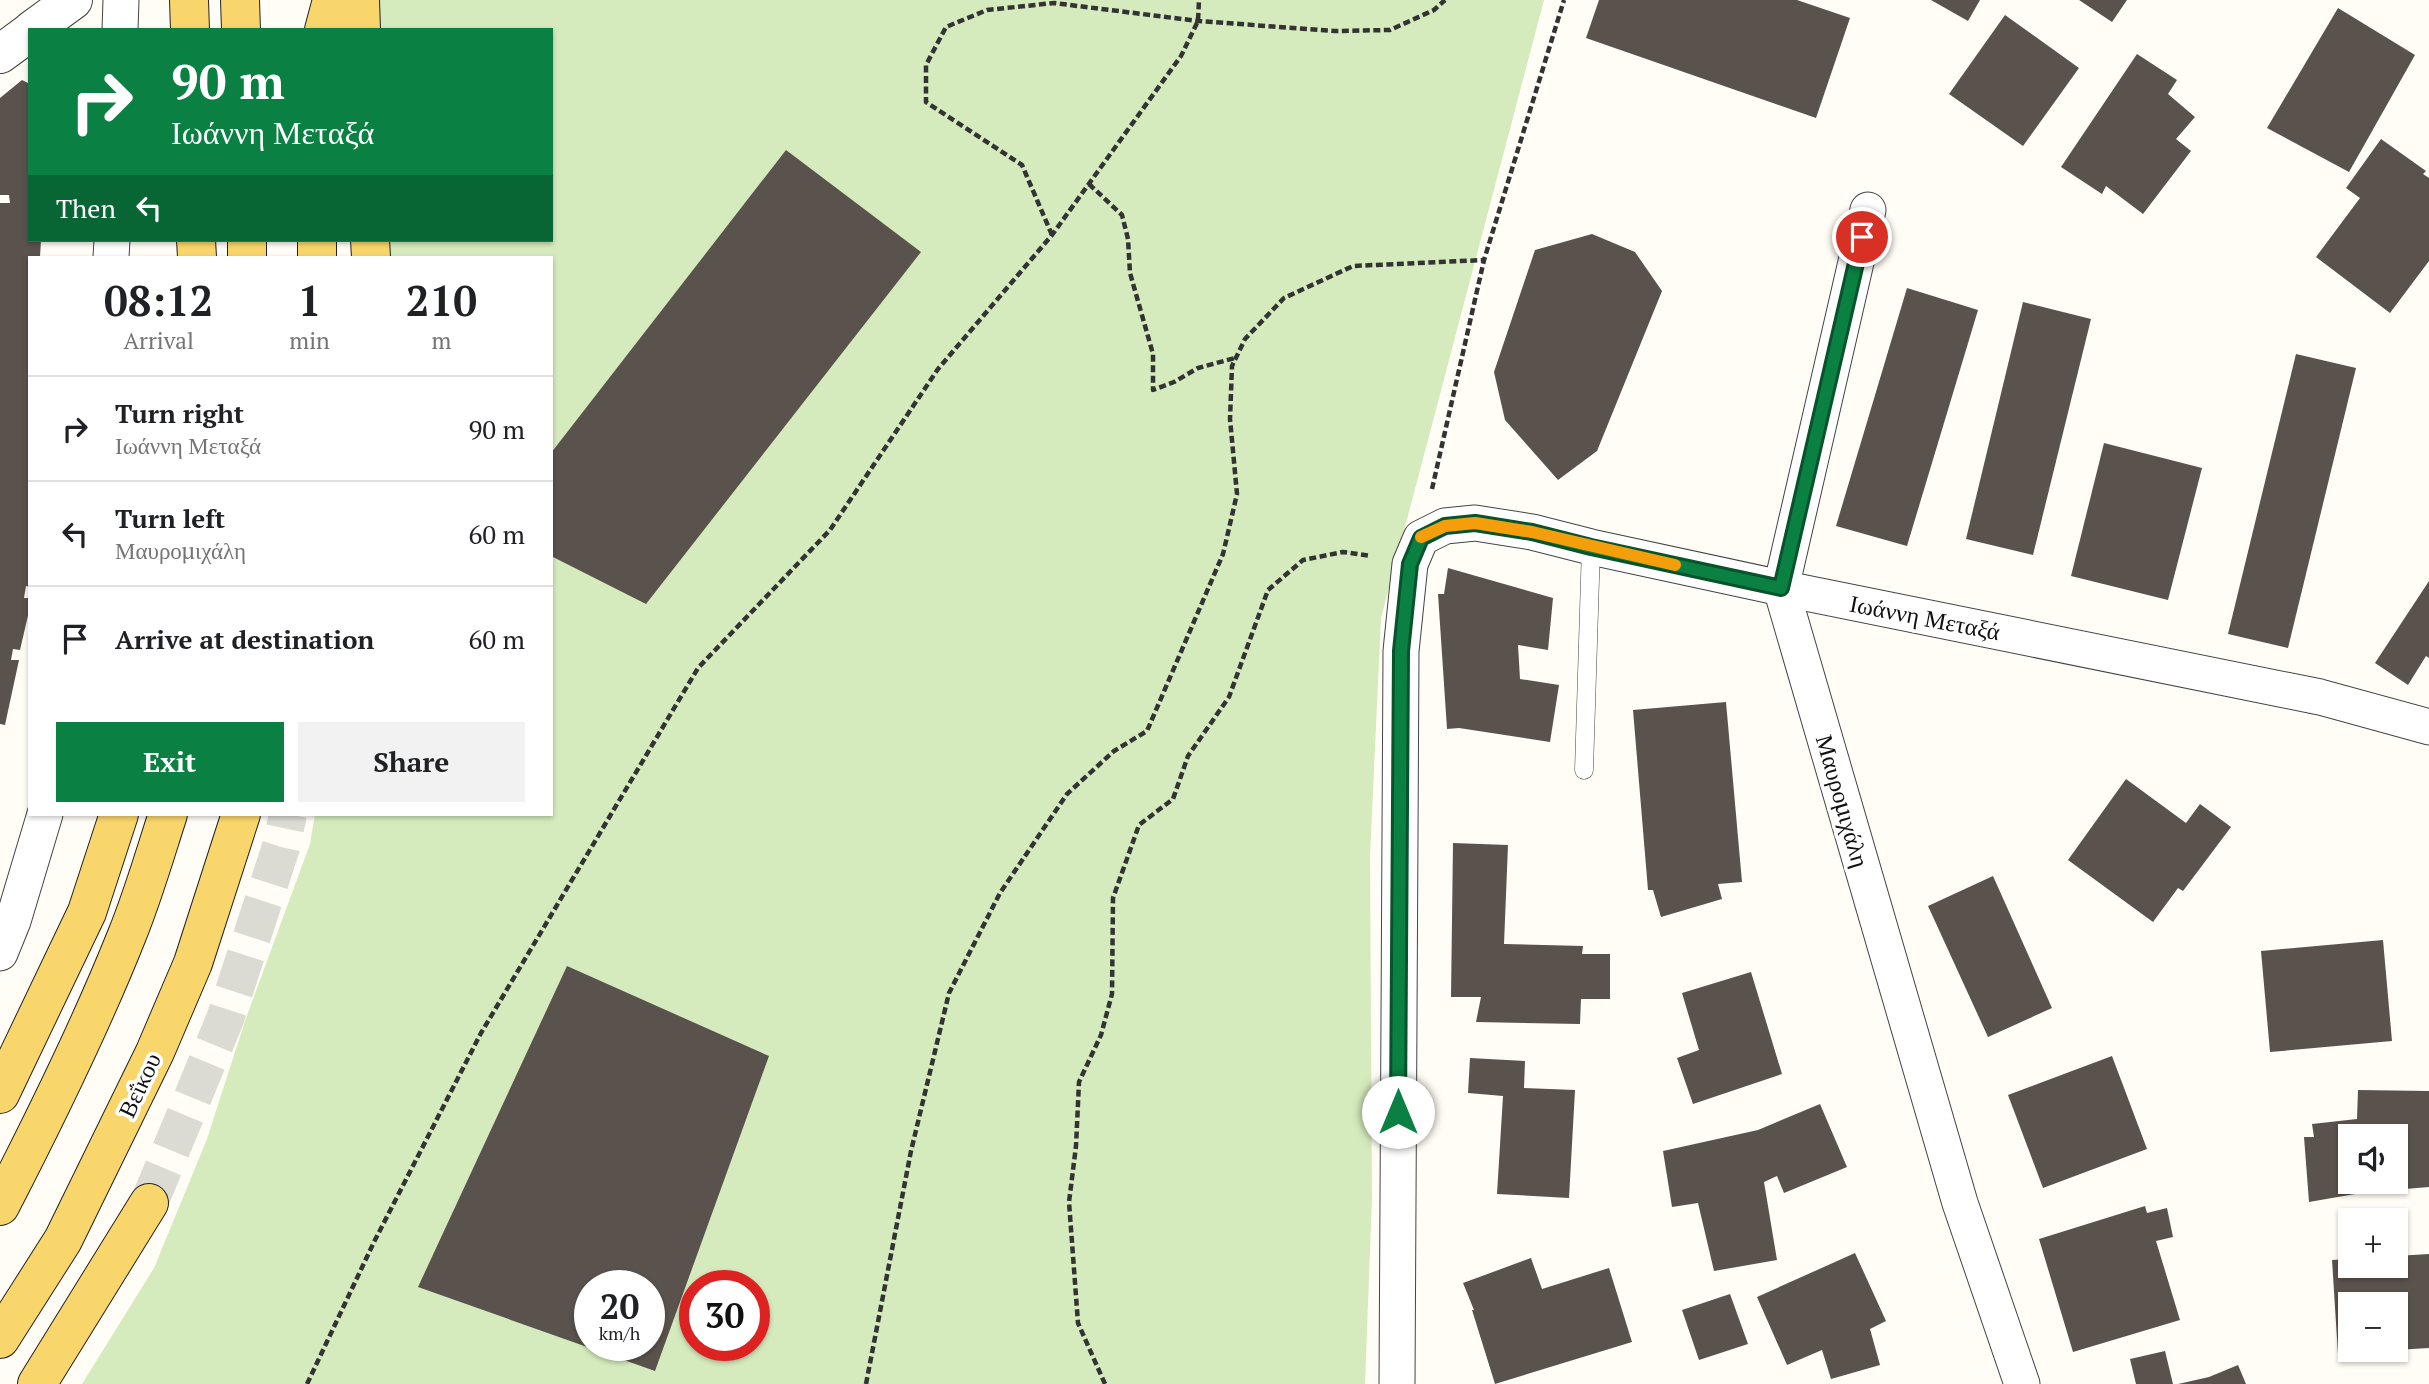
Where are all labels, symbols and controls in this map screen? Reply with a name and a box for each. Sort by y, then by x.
text: 90 m [171,48,285,113]
icon: right [56,56,147,147]
text: Ιωάννη Μεταξά [171,111,374,153]
icon: left [130,189,168,227]
text: Then [56,191,116,225]
pin [1832,207,1892,267]
icon: arrive [1843,218,1881,256]
text: 08:12 [104,272,213,328]
text: 1 [298,272,321,328]
text: 210 [406,272,477,328]
text: Arrival [123,325,194,356]
text: min [289,325,330,356]
text: m [431,325,451,356]
text: Turn right [115,396,244,430]
icon: right [56,410,94,448]
text: 90 m [469,412,525,446]
text: Ιωάννη Μεταξά [115,430,261,461]
text: Turn left [115,501,225,535]
icon: left [56,515,94,553]
text: 60 m [469,517,525,551]
text: Μαυρομιχάλη [115,535,246,566]
street label: Ιωάννη Μεταξά [1847,587,2003,647]
icon: arrive [56,620,94,658]
text: Arrive at destination [115,622,374,656]
text: 60 m [469,622,525,656]
button: Exit [56,722,284,802]
button: Share [298,722,525,802]
street label: Μαυρομιχάλη [1809,731,1877,871]
street label: Βεΐκου [110,1047,168,1123]
position arrow [1361,1075,1435,1149]
map controls [2338,1124,2408,1362]
button: sound [2338,1124,2408,1194]
button: + [2338,1208,2408,1278]
speed limit sign: 30 [679,1270,770,1361]
text: 20 [600,1283,639,1329]
button: − [2338,1292,2408,1362]
text: km/h [599,1321,640,1345]

